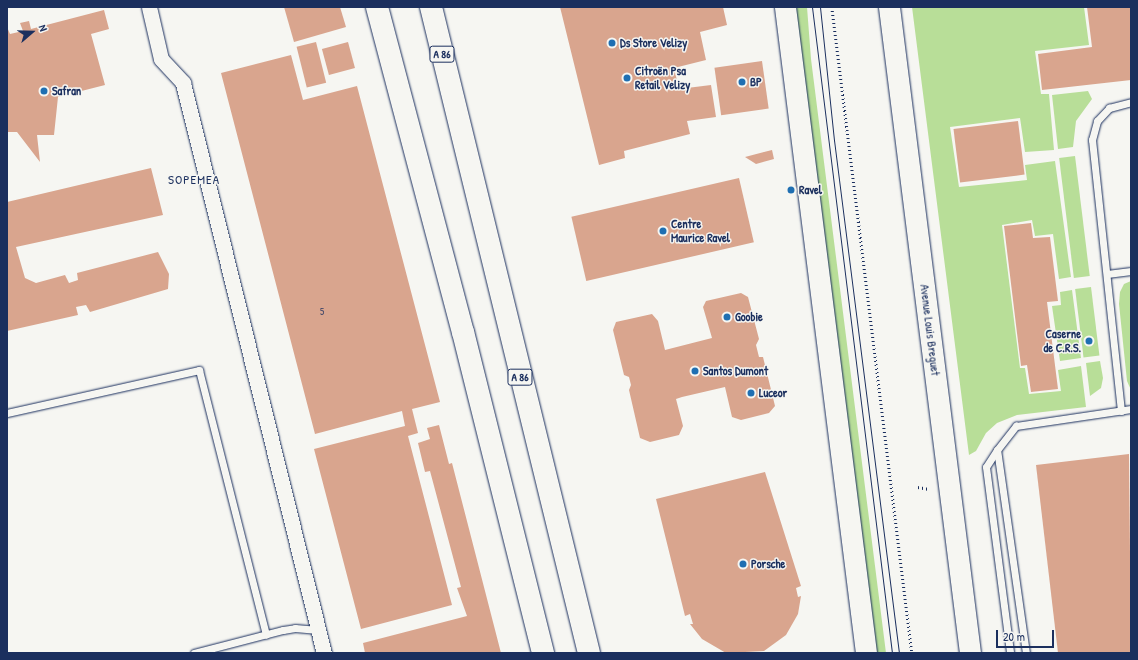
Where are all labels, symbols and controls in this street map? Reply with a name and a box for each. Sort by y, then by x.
north arrow [12,12,52,52]
text: N [36,23,51,33]
place label: Ds Store Velizy [620,36,687,50]
marker: Ds Store Velizy [607,38,617,48]
road number: A 86 [429,45,455,63]
place label: Citroën Psa Retail Velizy [635,64,690,92]
marker: Citroën Psa Retail Velizy [622,73,632,83]
place label: BP [750,75,762,89]
marker: BP [737,77,747,87]
place label: Safran [52,84,81,98]
marker: Safran [39,86,49,96]
district label: SOPEMEA [168,171,220,187]
place label: Ravel [799,183,822,197]
marker: Ravel [786,185,796,195]
place label: Centre Maurice Ravel [671,217,730,245]
marker: Centre Maurice Ravel [658,226,668,236]
street label: Avenue Louis Breguet [917,284,943,376]
house number: 5 [320,306,324,318]
place label: Goobie [735,310,763,324]
marker: Goobie [722,312,732,322]
place label: Caserne de C.R.S. [1044,327,1081,355]
marker: Caserne de C.R.S. [1084,336,1094,346]
place label: Santos Dumont [703,364,768,378]
marker: Santos Dumont [690,366,700,376]
road number: A 86 [507,368,533,386]
place label: Luceor [759,386,787,400]
marker: Luceor [746,388,756,398]
place label: Porsche [751,557,785,571]
marker: Porsche [738,559,748,569]
scale bar [998,622,1056,648]
text: 20 m [1003,628,1025,645]

